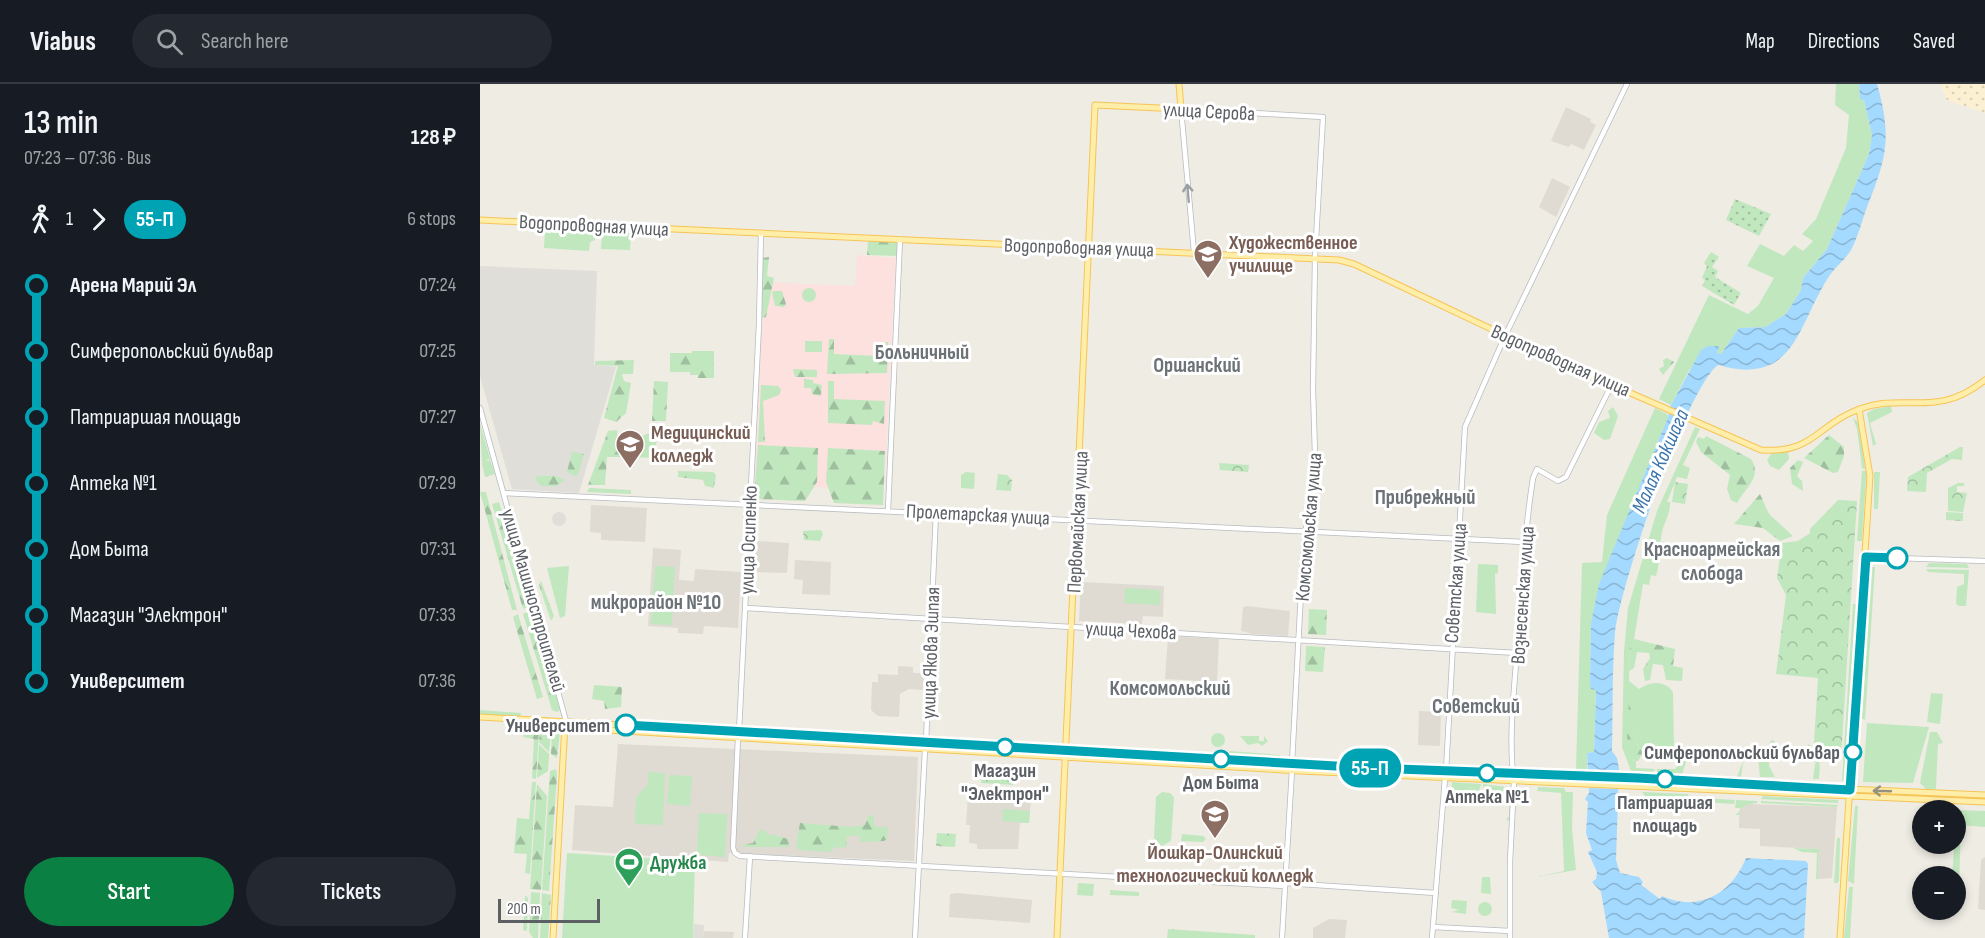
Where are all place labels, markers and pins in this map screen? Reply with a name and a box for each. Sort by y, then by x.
place label: Художественное училище [1228,231,1358,278]
school or university icon: Художественное училище [1192,238,1224,280]
place label: Медицинский колледж [651,421,751,468]
school or university icon: Медицинский колледж [614,428,646,470]
unlabelled marker [1886,547,1908,569]
place label: Университет [506,714,610,738]
marker: Университет [615,714,637,736]
marker: Магазин "Электрон" [996,738,1014,756]
place label: Симферопольский бульвар [1644,741,1840,765]
marker: Симферопольский бульвар [1844,743,1862,761]
marker: Дом Быта [1212,750,1230,768]
place label: Магазин "Электрон" [961,759,1049,806]
marker: Аптека №1 [1478,764,1496,782]
marker: Патриаршая площадь [1656,770,1674,788]
place label: Дом Быта [1183,771,1259,795]
place label: Аптека №1 [1444,785,1529,809]
place label: Патриаршая площадь [1617,791,1713,838]
school or university icon: Йошкар-Олинский технологический колледж [1199,798,1231,840]
place label: Йошкар-Олинский технологический колледж [1117,841,1314,888]
sports icon: Дружба [613,846,645,888]
place label: Дружба [650,851,706,875]

